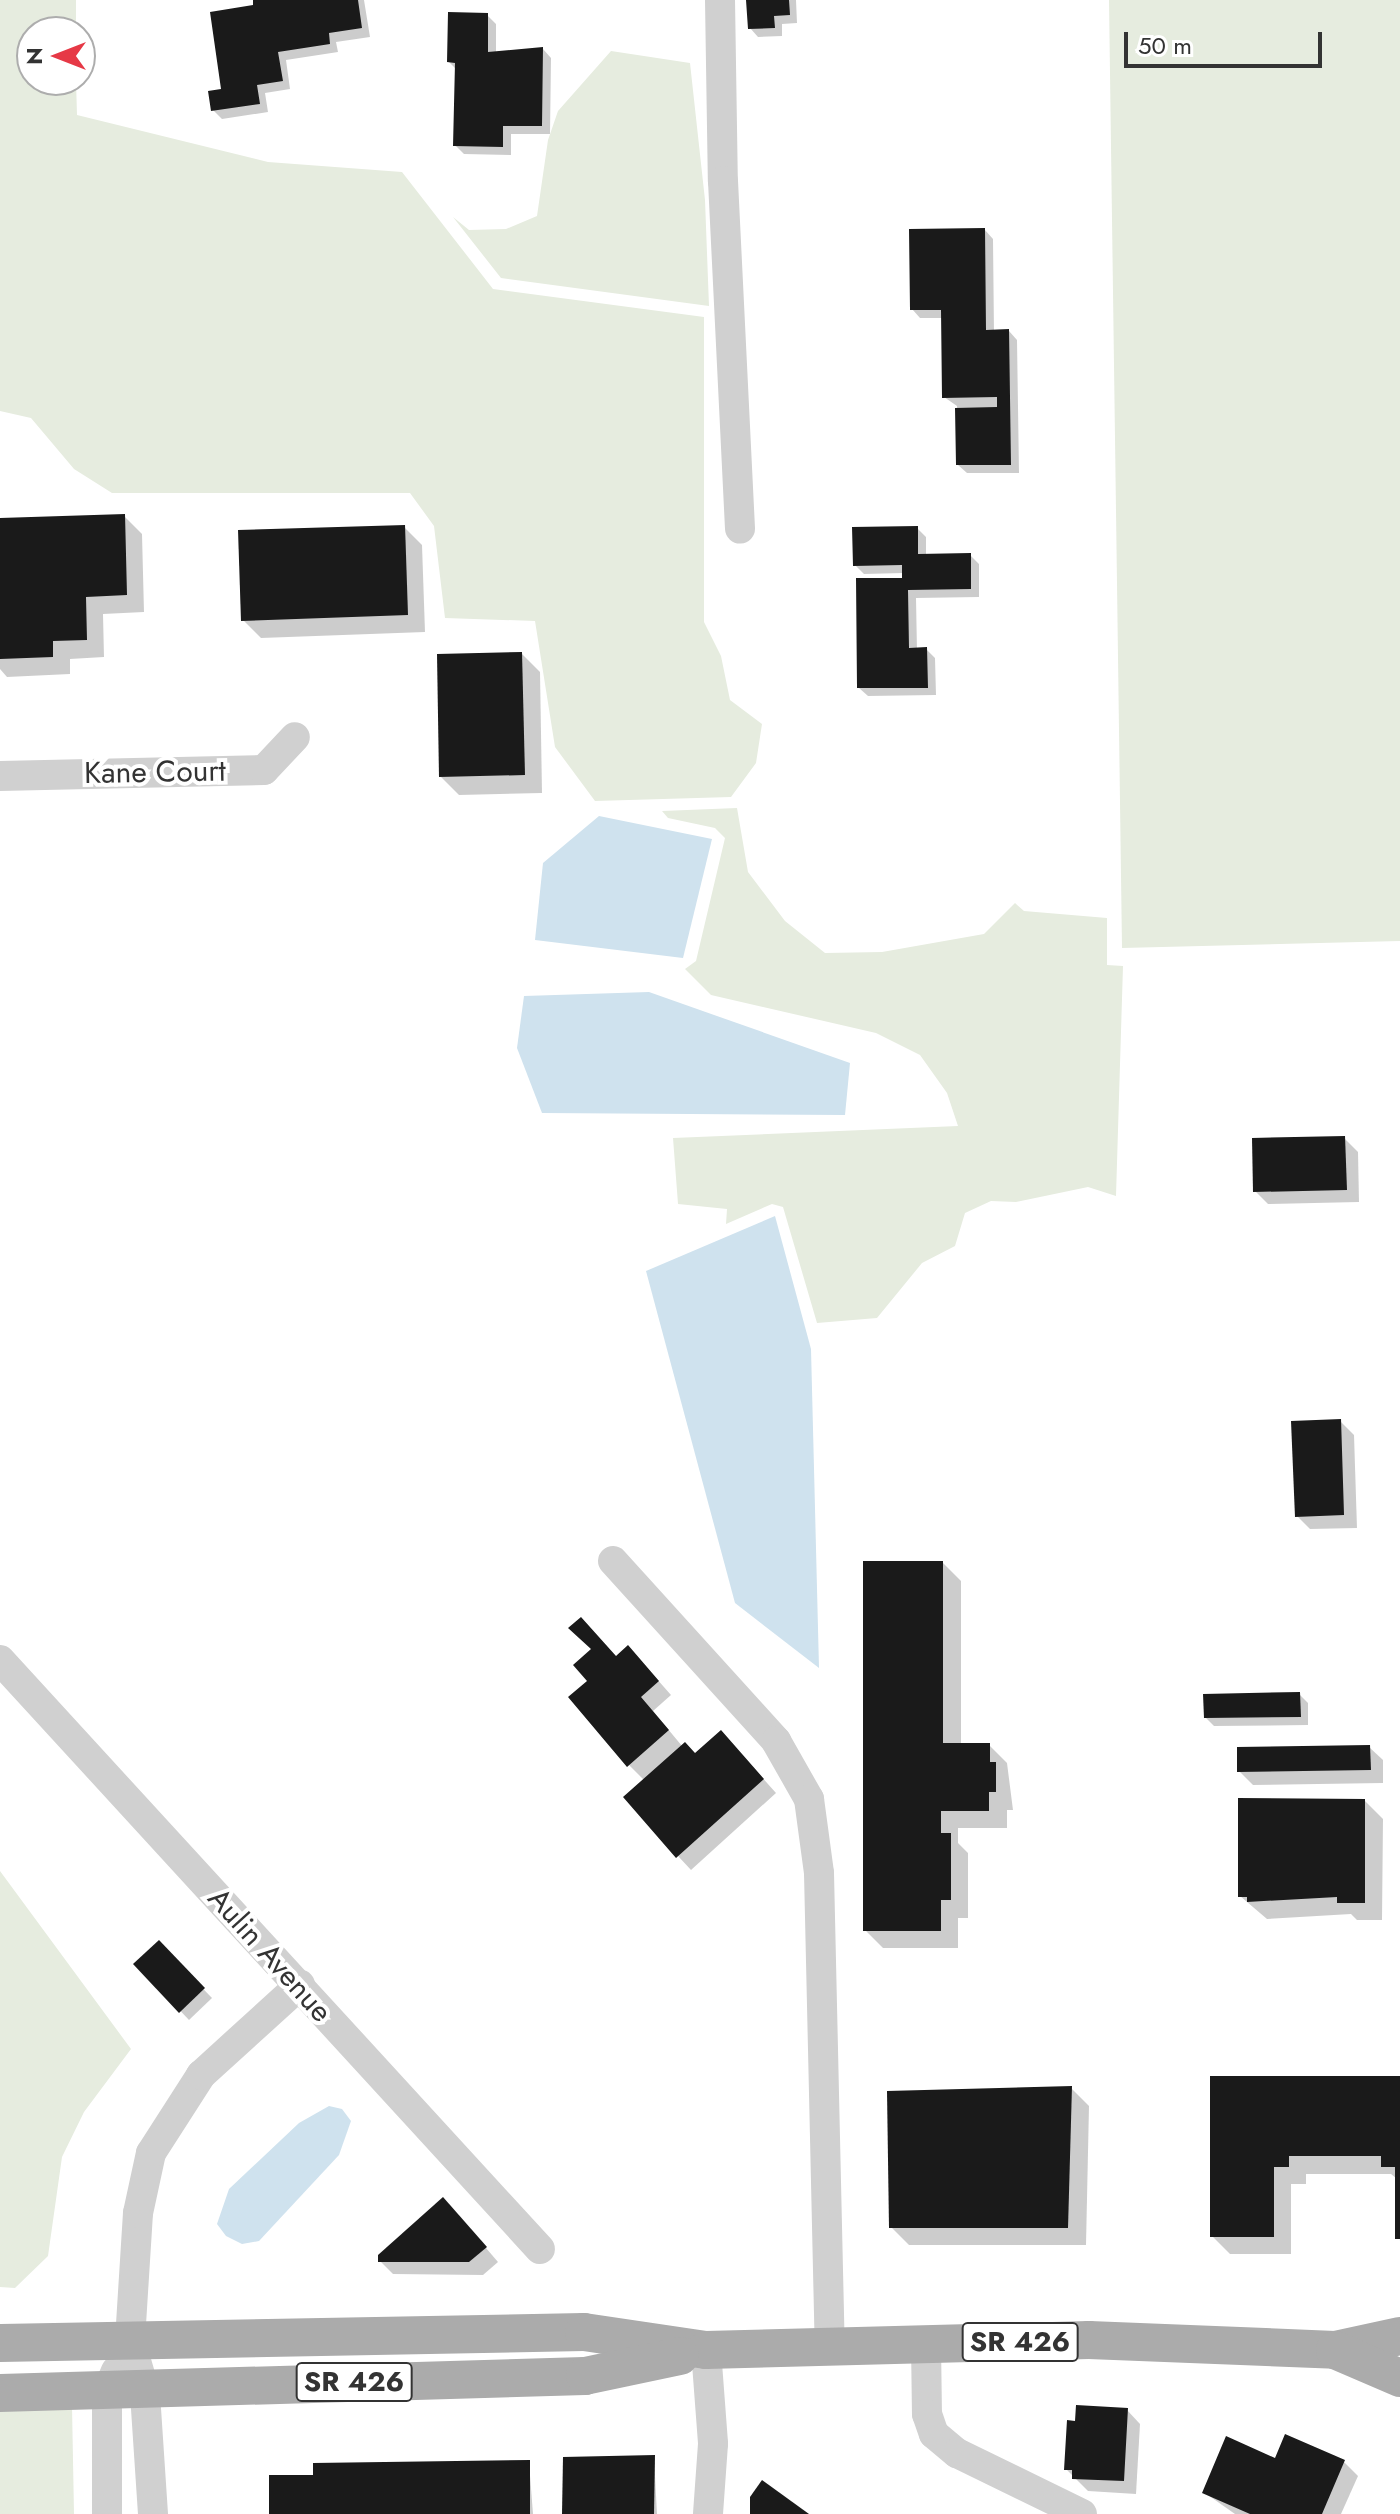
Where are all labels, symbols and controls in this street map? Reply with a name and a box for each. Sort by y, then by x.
north arrow [16,16,96,96]
scale bar [1128,16,1326,66]
text: 50 m [1138,28,1192,63]
text: N [18,47,50,65]
street label: Kane Court [84,753,226,791]
street label: Aulin Avenue [200,1881,340,2029]
road number: SR 426 [960,2318,1080,2366]
road number: SR 426 [294,2358,414,2406]

